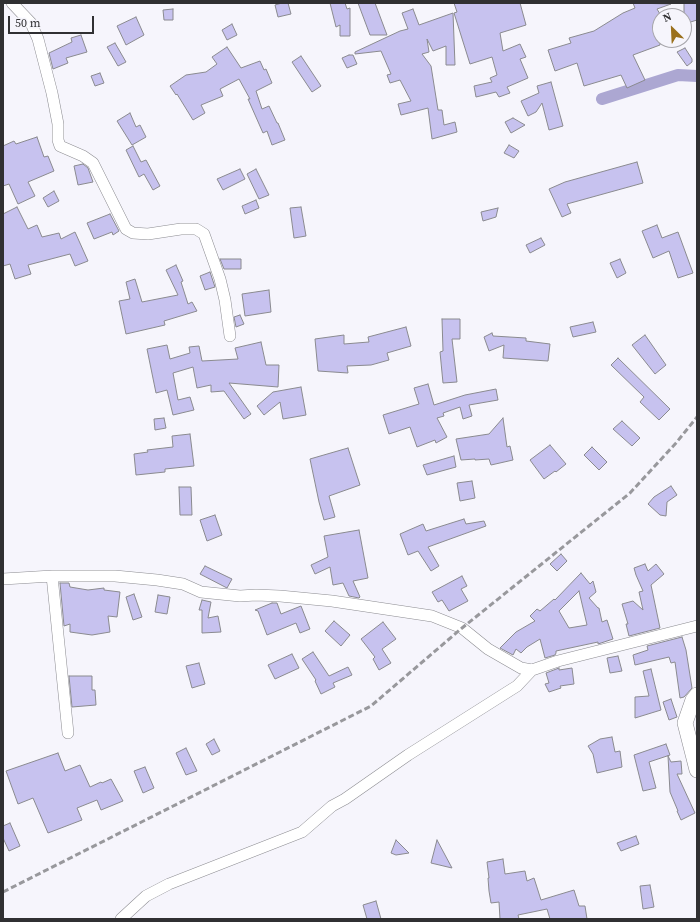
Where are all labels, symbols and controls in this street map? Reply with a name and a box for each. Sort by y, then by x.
scale bar [10,8,96,34]
north arrow [652,8,692,48]
text: N [661,9,674,26]
text: 50 m [15,15,41,31]

